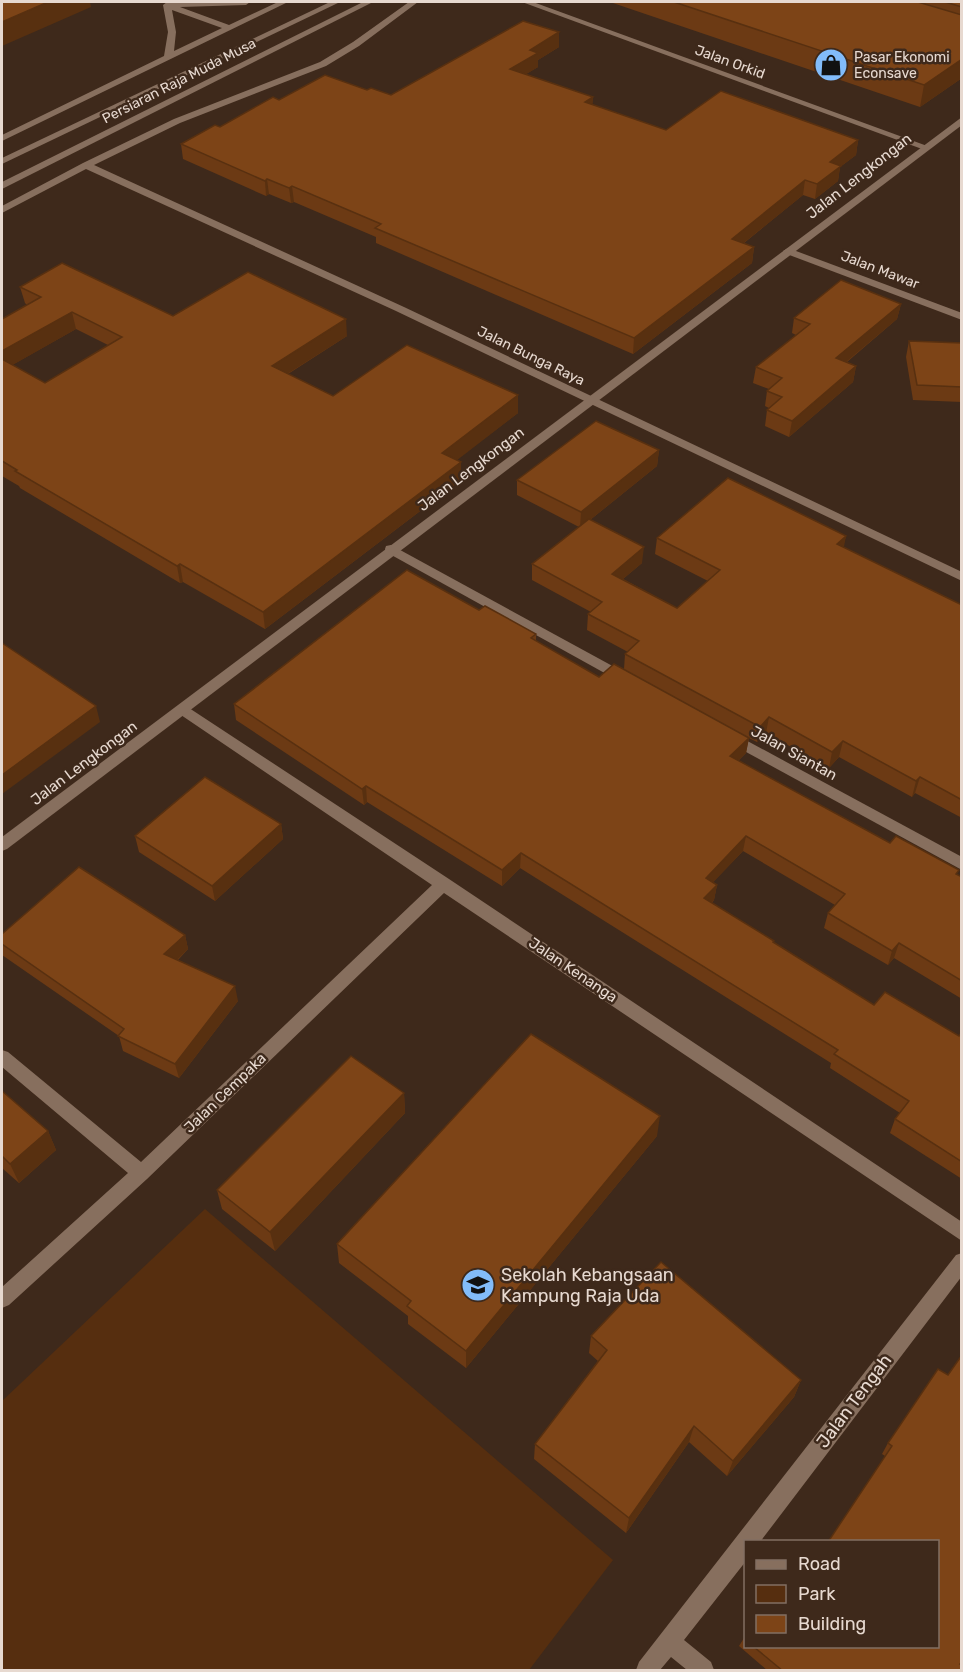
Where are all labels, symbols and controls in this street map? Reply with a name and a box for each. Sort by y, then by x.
street label: Persiaran Raja Muda Musa [99,35,259,127]
street label: Jalan Orkid [693,41,767,83]
shop icon: Pasar Ekonomi Econsave [813,47,849,83]
place label: Pasar Ekonomi Econsave [854,49,950,82]
street label: Jalan Lengkongan [803,129,915,223]
street label: Jalan Mawar [838,247,922,293]
street label: Jalan Bunga Raya [475,323,587,389]
street label: Jalan Lengkongan [414,423,528,515]
street label: Jalan Lengkongan [27,717,141,809]
street label: Jalan Siantan [748,722,840,784]
street label: Jalan Kenanga [525,934,621,1006]
street label: Jalan Cempaka [180,1049,270,1137]
place label: Sekolah Kebangsaan Kampung Raja Uda [501,1264,674,1307]
school or university icon: Sekolah Kebangsaan Kampung Raja Uda [460,1267,496,1303]
street label: Jalan Tengah [812,1350,896,1452]
legend [744,1540,939,1648]
text: Road [798,1553,841,1575]
text: Park [798,1583,836,1605]
text: Building [798,1613,866,1635]

